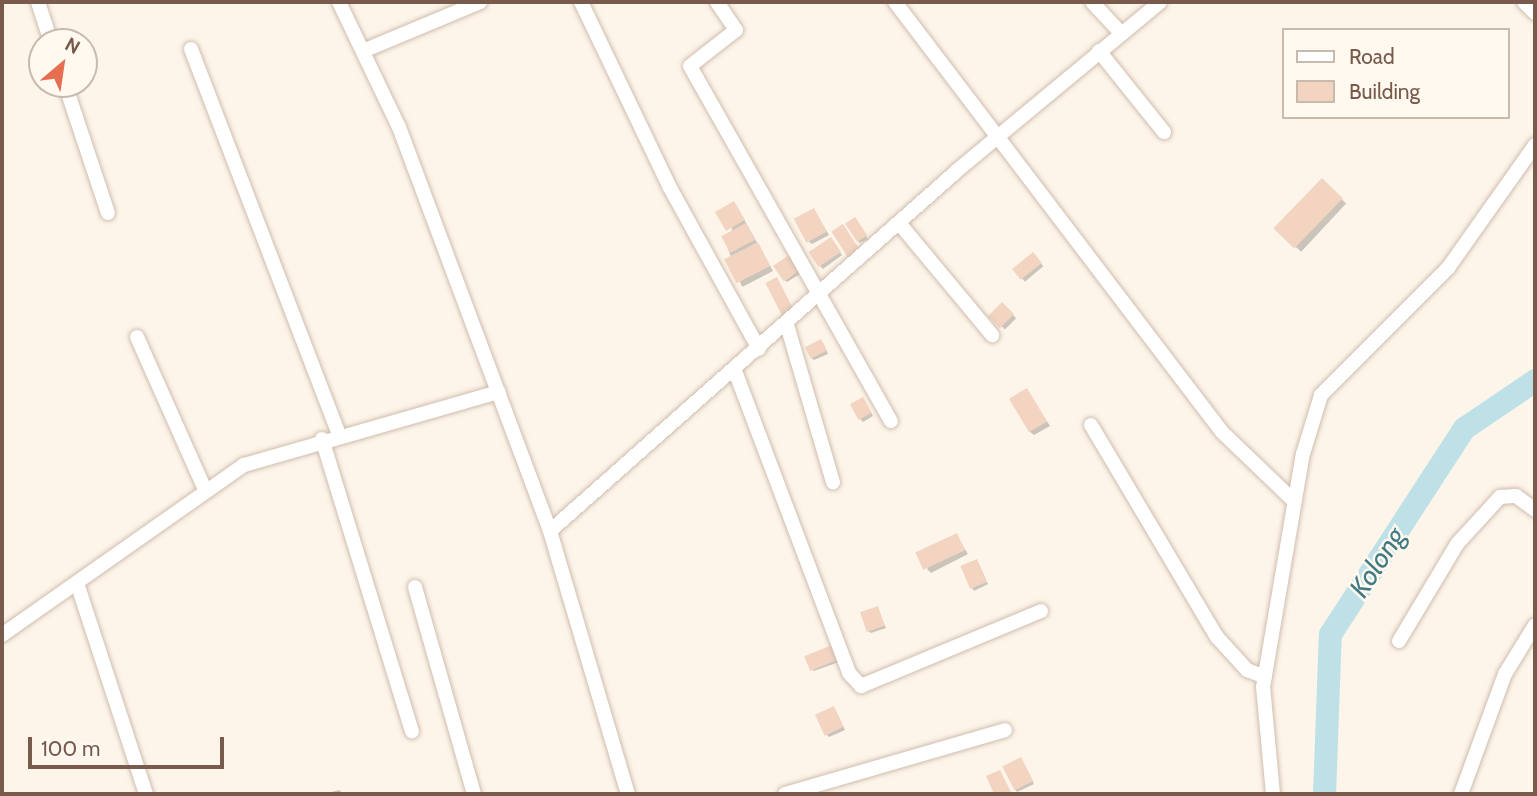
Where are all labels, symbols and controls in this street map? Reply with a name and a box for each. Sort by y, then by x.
north arrow [28,28,98,98]
legend [1282,28,1509,119]
text: N [61,33,84,59]
text: Road [1349,44,1395,69]
text: Building [1349,79,1420,104]
water label: Kolong [1342,521,1412,603]
scale bar [32,722,228,766]
text: 100 m [41,736,100,761]

